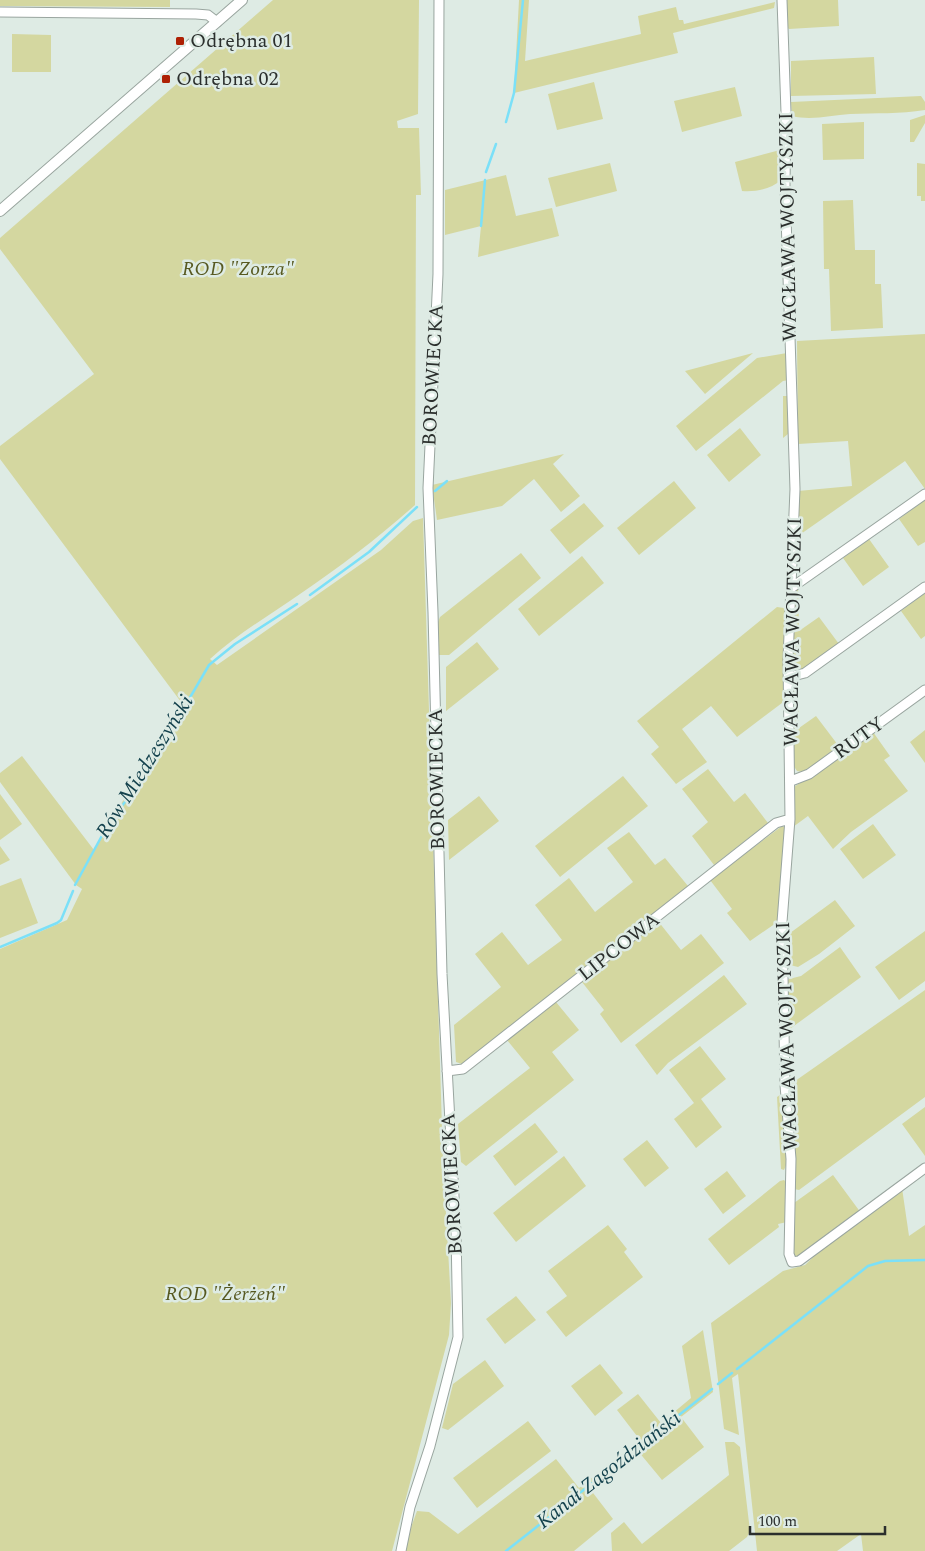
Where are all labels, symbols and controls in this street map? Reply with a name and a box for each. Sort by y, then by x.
place label: Odrębna 01 [190,26,292,56]
marker: Odrębna 01 [174,35,186,47]
place label: Odrębna 02 [176,64,278,94]
marker: Odrębna 02 [160,73,172,85]
street label: WACŁAWA WOJTYSZKI [771,112,805,342]
park label: ROD "Zorza" [182,254,294,284]
street label: BOROWIECKA [414,303,452,447]
street label: WACŁAWA WOJTYSZKI [776,517,810,747]
water label: Rów Miedzeszyński [88,689,202,845]
street label: BOROWIECKA [421,708,453,850]
street label: RUTY [827,709,891,767]
street label: LIPCOWA [572,905,666,989]
street label: WACŁAWA WOJTYSZKI [768,921,806,1151]
street label: BOROWIECKA [433,1112,471,1256]
park label: ROD "Żerżeń" [165,1279,285,1309]
water label: Kanał Zagoździański [530,1403,688,1537]
scale bar [750,1504,885,1536]
text: 100 m [758,1510,797,1533]

